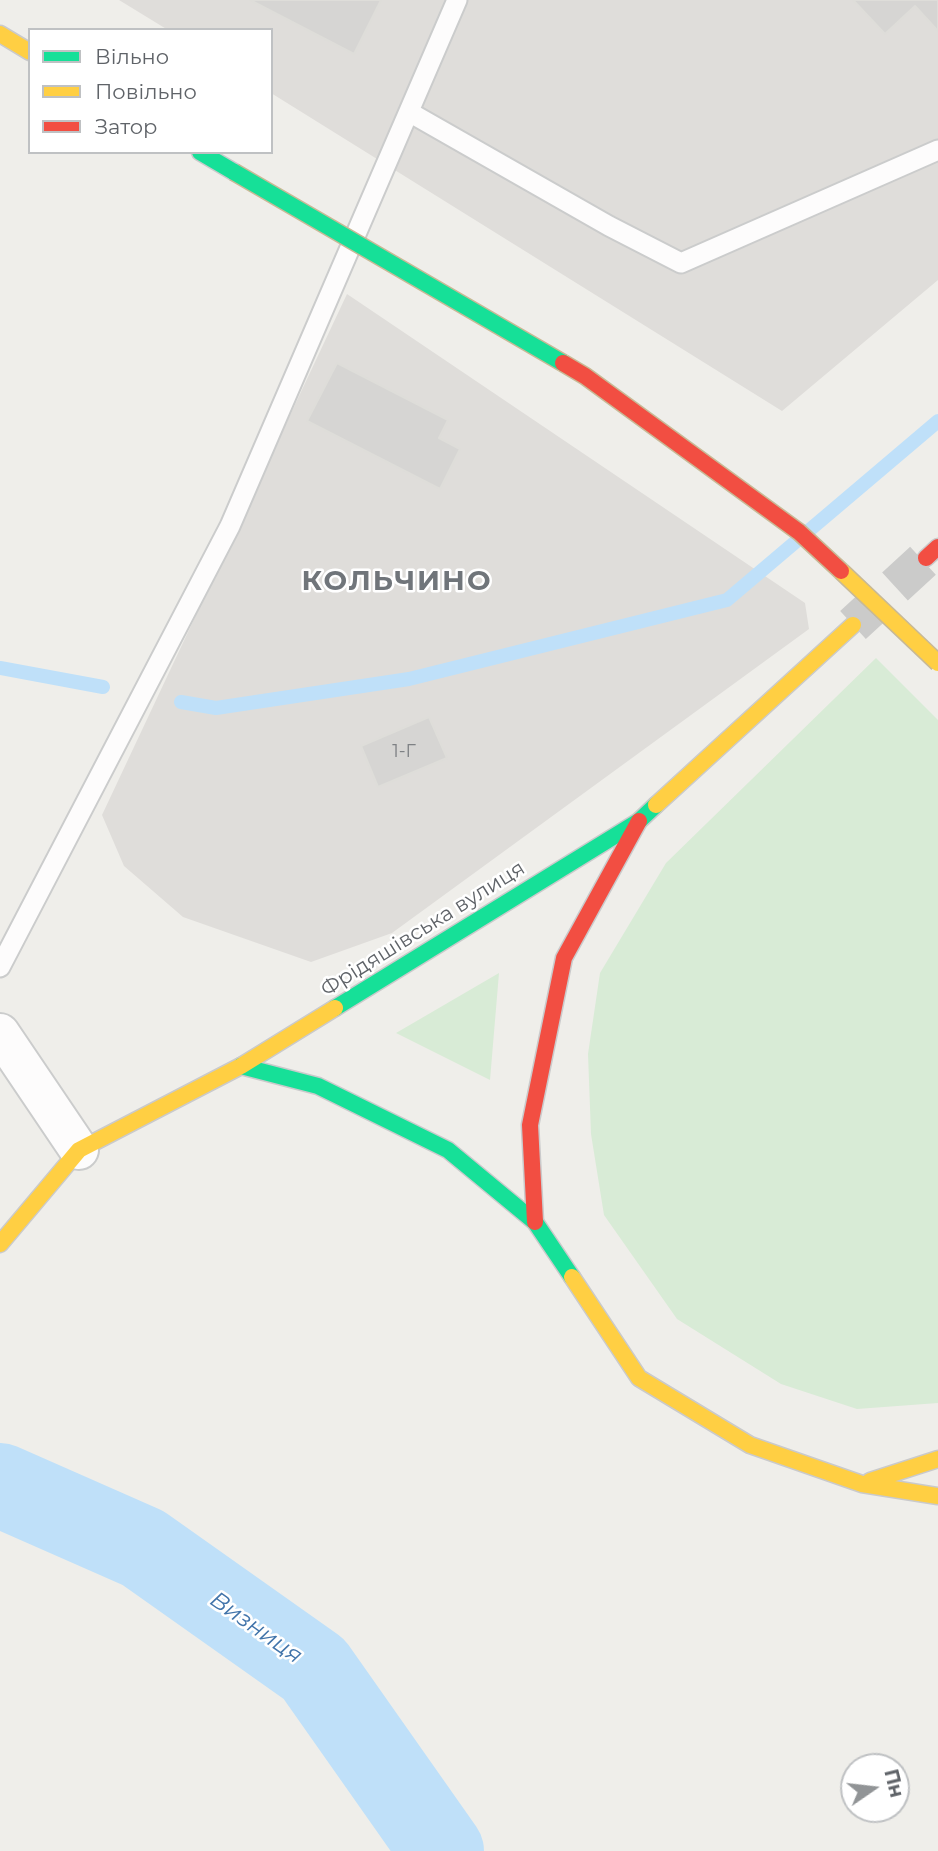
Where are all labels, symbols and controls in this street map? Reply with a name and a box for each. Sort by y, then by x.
legend [28,28,273,154]
text: Вільно [95,44,169,69]
text: Повільно [95,79,197,104]
text: Затор [95,114,157,139]
district label: КОЛЬЧИНО [303,565,491,599]
house number: 1-Г [392,741,416,763]
street label: Фрідяшівська вулиця [316,856,530,1002]
water label: Визниця [205,1586,307,1670]
north arrow [840,1753,910,1823]
text: Пн [879,1767,909,1800]

